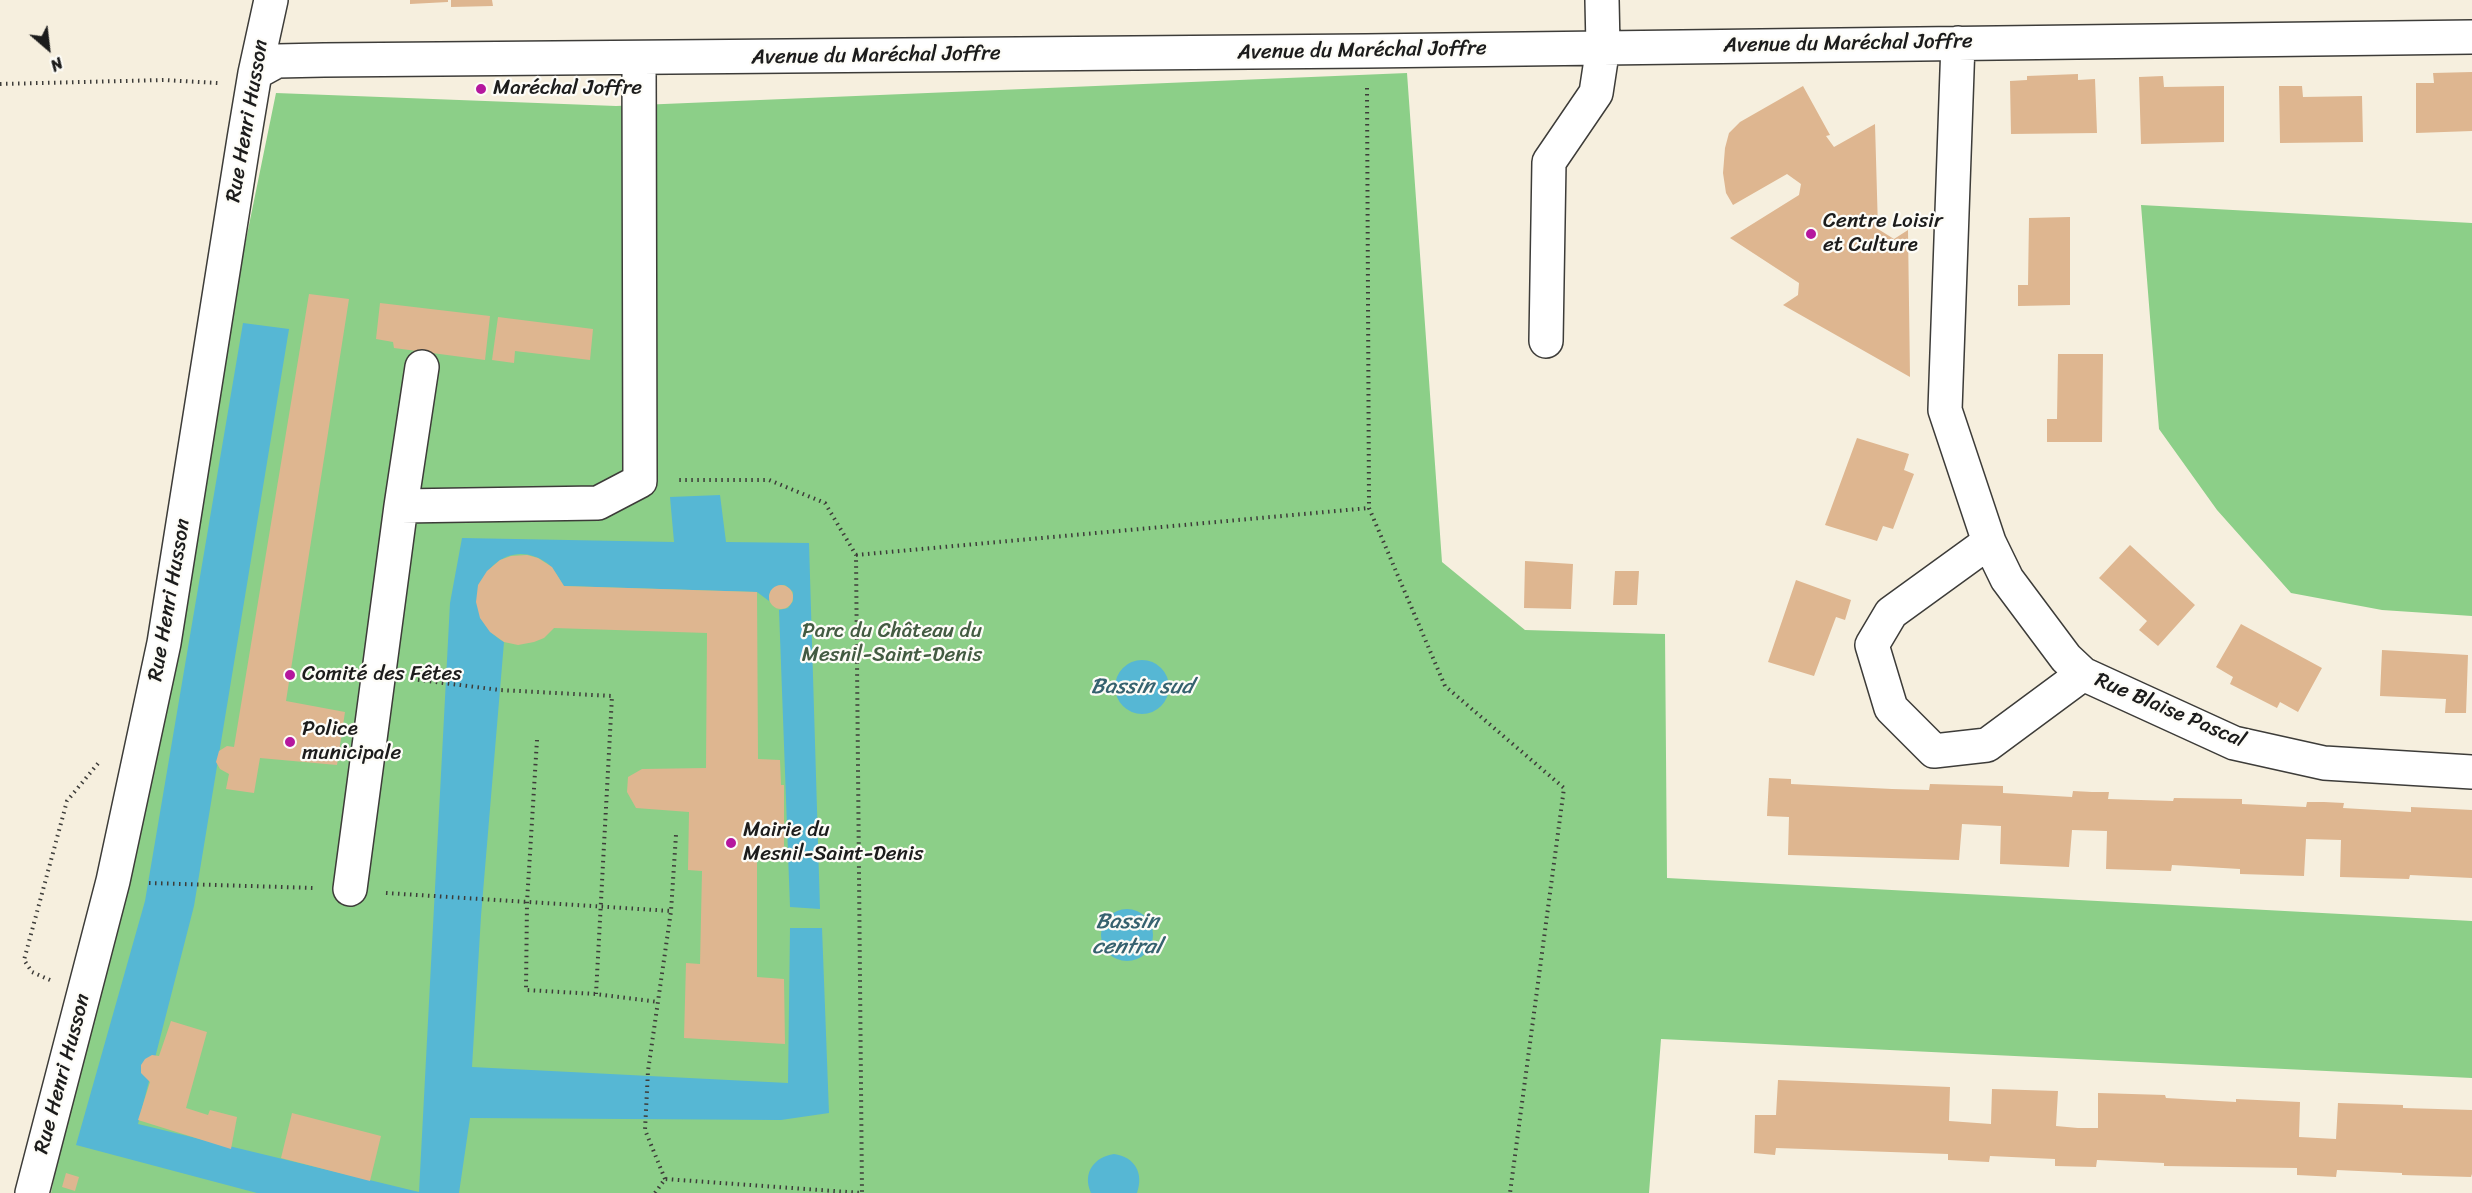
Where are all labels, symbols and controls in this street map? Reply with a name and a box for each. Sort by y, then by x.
north arrow [18,18,78,78]
street label: Avenue du Maréchal Joffre [1723,29,1973,59]
street label: Avenue du Maréchal Joffre [1237,36,1487,66]
street label: Rue Henri Husson [221,38,275,204]
street label: Avenue du Maréchal Joffre [751,41,1001,71]
text: N [45,49,68,80]
place label: Maréchal Joffre [493,76,642,102]
marker: Maréchal Joffre [474,82,488,96]
place label: Centre Loisir et Culture [1823,209,1942,259]
marker: Centre Loisir et Culture [1804,227,1818,241]
street label: Rue Henri Husson [143,517,197,683]
park label: Parc du Château du Mesnil-Saint-Denis [802,619,982,669]
place label: Comité des Fêtes [302,662,462,688]
marker: Comité des Fêtes [283,668,297,682]
street label: Rue Blaise Pascal [2091,668,2249,754]
water label: Bassin sud [1091,674,1193,700]
place label: Police municipale [302,717,401,767]
marker: Police municipale [283,735,297,749]
place label: Mairie du Mesnil-Saint-Denis [743,818,923,868]
marker: Mairie du Mesnil-Saint-Denis [724,836,738,850]
water label: Bassin central [1092,909,1162,960]
street label: Rue Henri Husson [30,991,96,1157]

